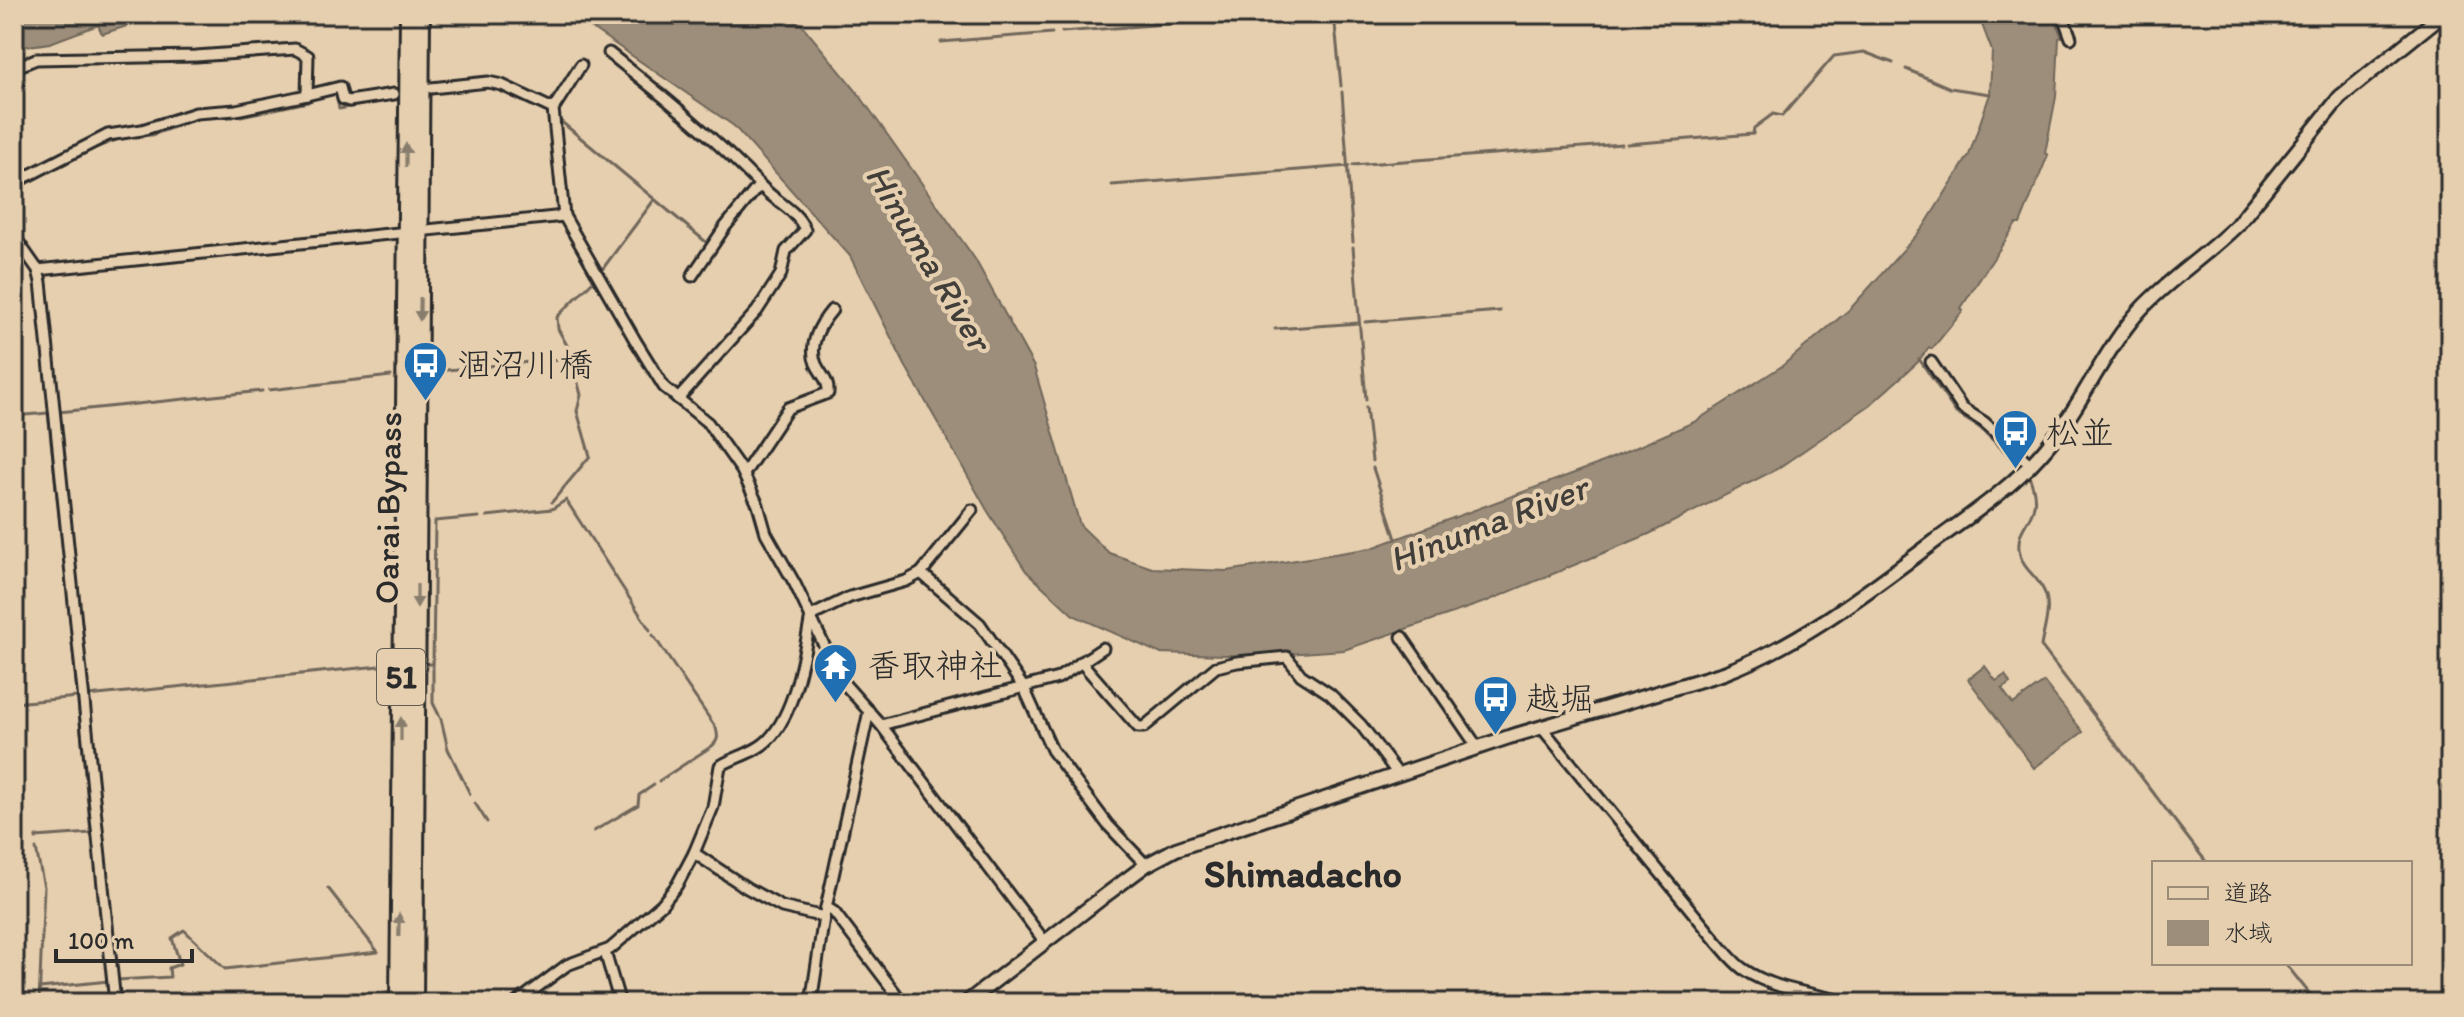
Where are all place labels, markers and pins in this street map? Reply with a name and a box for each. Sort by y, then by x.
bus stop icon: 涸沼川橋 [402,340,450,403]
place label: 涸沼川橋 [457,344,593,385]
bus stop icon: 松並 [1991,408,2039,471]
place label: 松並 [2046,412,2114,453]
temple icon: 香取神社 [812,641,860,704]
place label: 香取神社 [867,645,1003,686]
bus stop icon: 越堀 [1471,674,1519,737]
place label: 越堀 [1526,678,1594,719]

